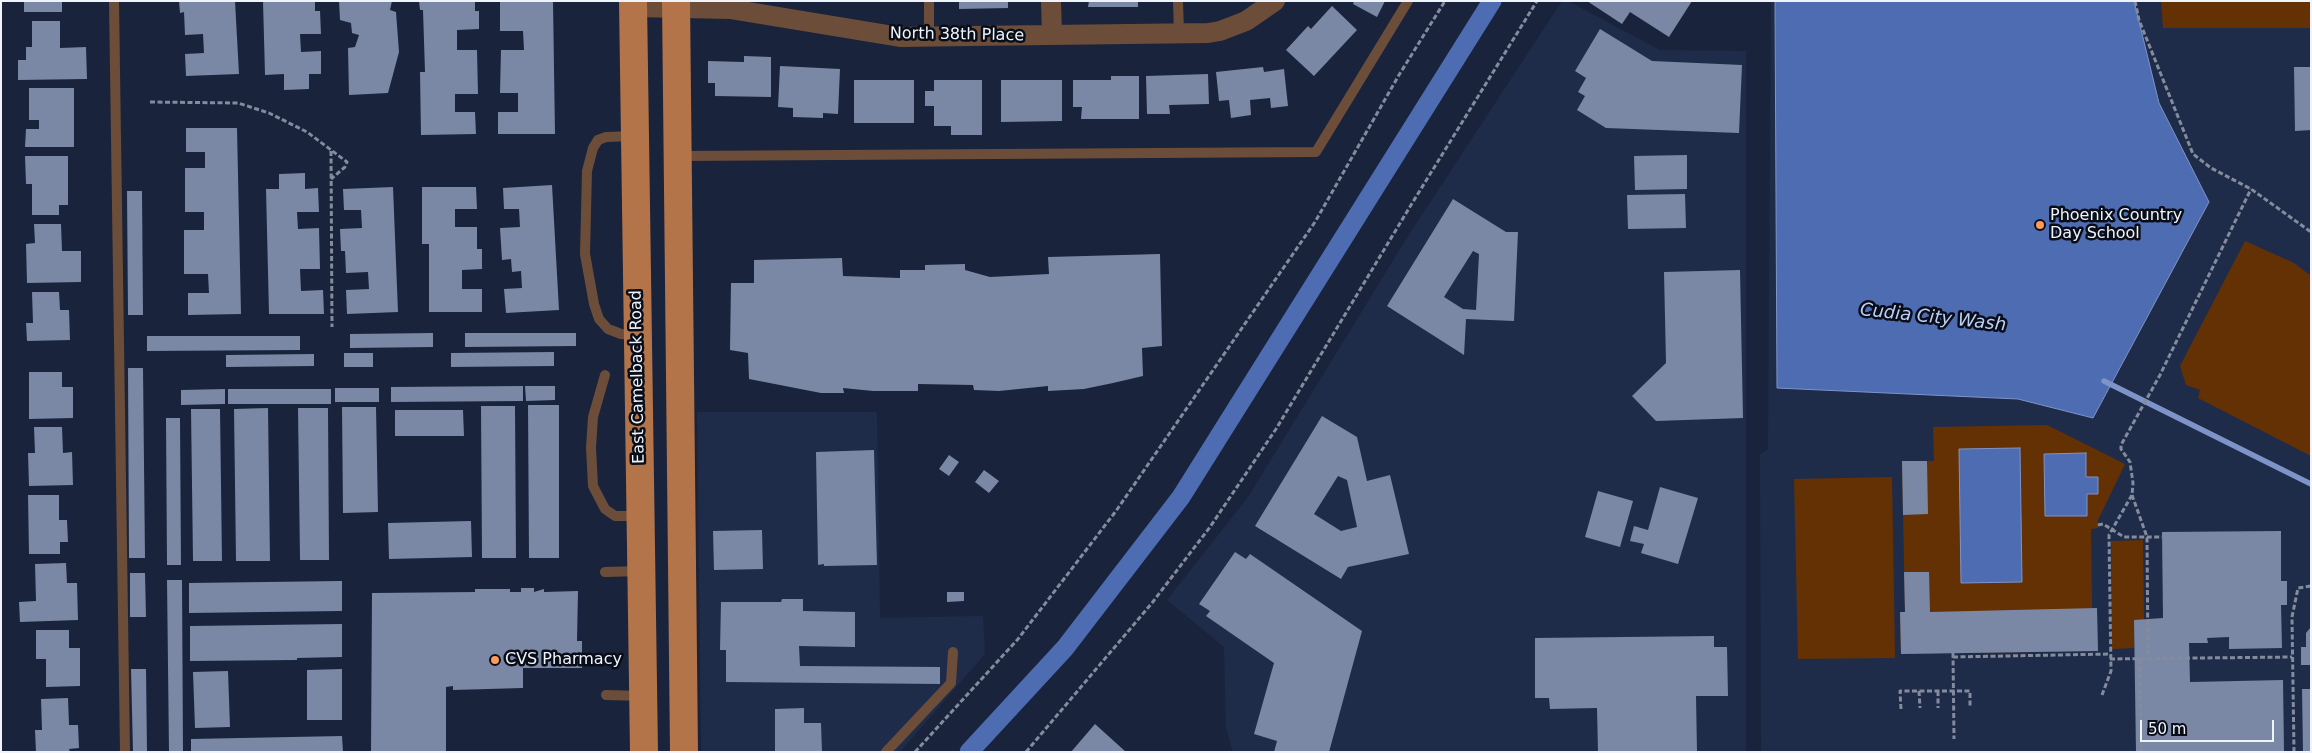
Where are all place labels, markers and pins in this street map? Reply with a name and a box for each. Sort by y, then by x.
place label: Phoenix Country Day School [2050,206,2182,244]
marker: Phoenix Country Day School [2034,219,2046,231]
place label: CVS Pharmacy [505,650,622,670]
marker: CVS Pharmacy [489,654,501,666]

